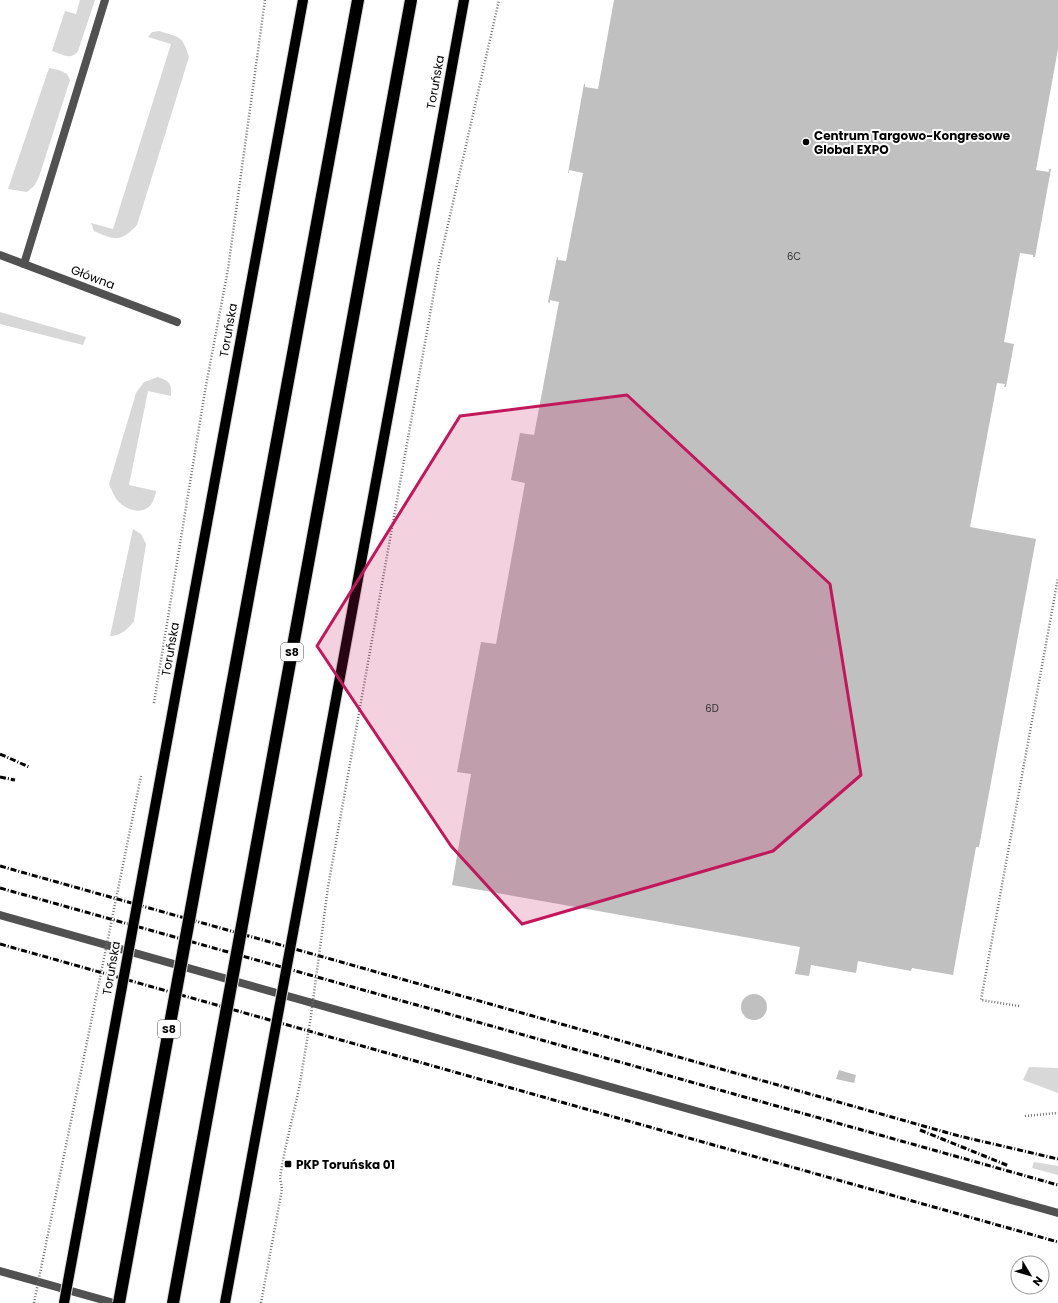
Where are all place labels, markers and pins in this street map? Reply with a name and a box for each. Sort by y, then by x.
place label: Centrum Targowo-Kongresowe Global EXPO [814,127,1011,158]
marker: Centrum Targowo-Kongresowe Global EXPO [801,137,811,147]
place label: PKP Toruńska 01 [296,1156,395,1173]
marker: PKP Toruńska 01 [283,1159,293,1169]

